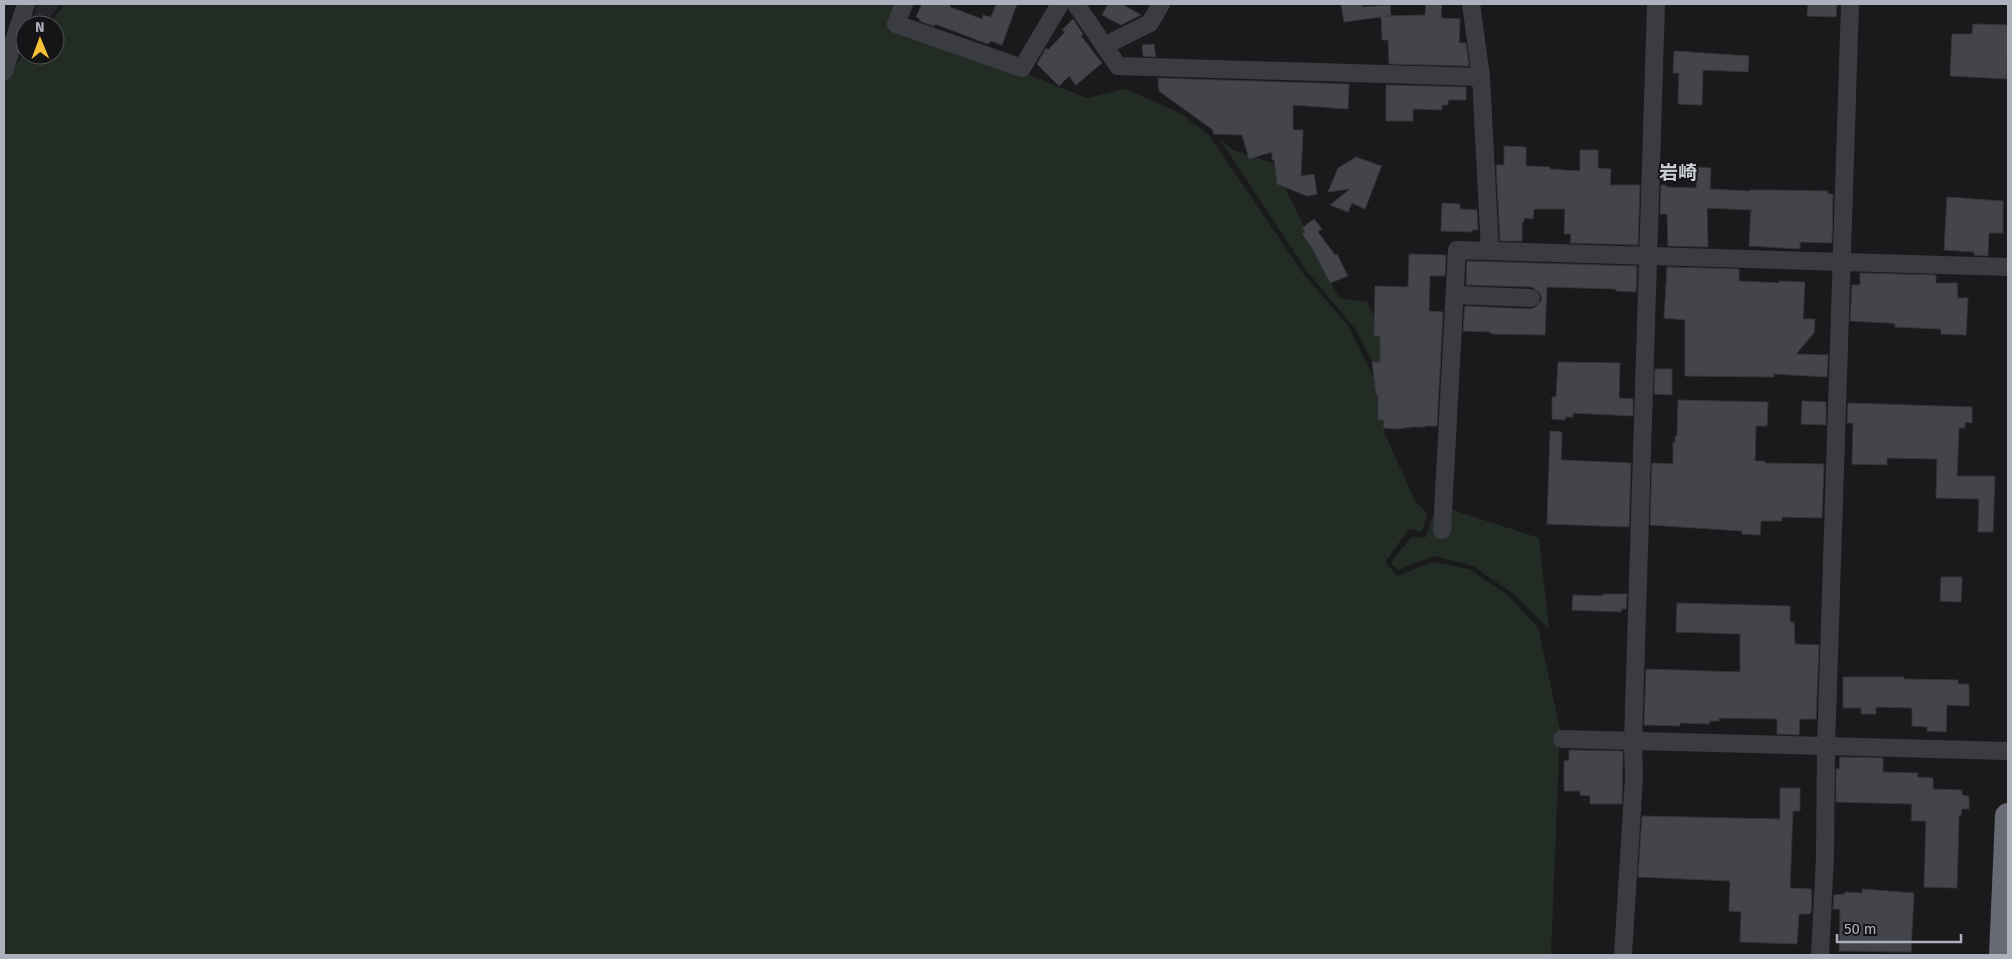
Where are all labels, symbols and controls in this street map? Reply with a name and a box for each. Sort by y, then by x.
north arrow [15,15,65,65]
text: N [35,19,45,36]
district label: 岩崎 [1659,161,1697,184]
scale bar [1837,912,1961,944]
text: 50 m [1844,920,1877,938]

